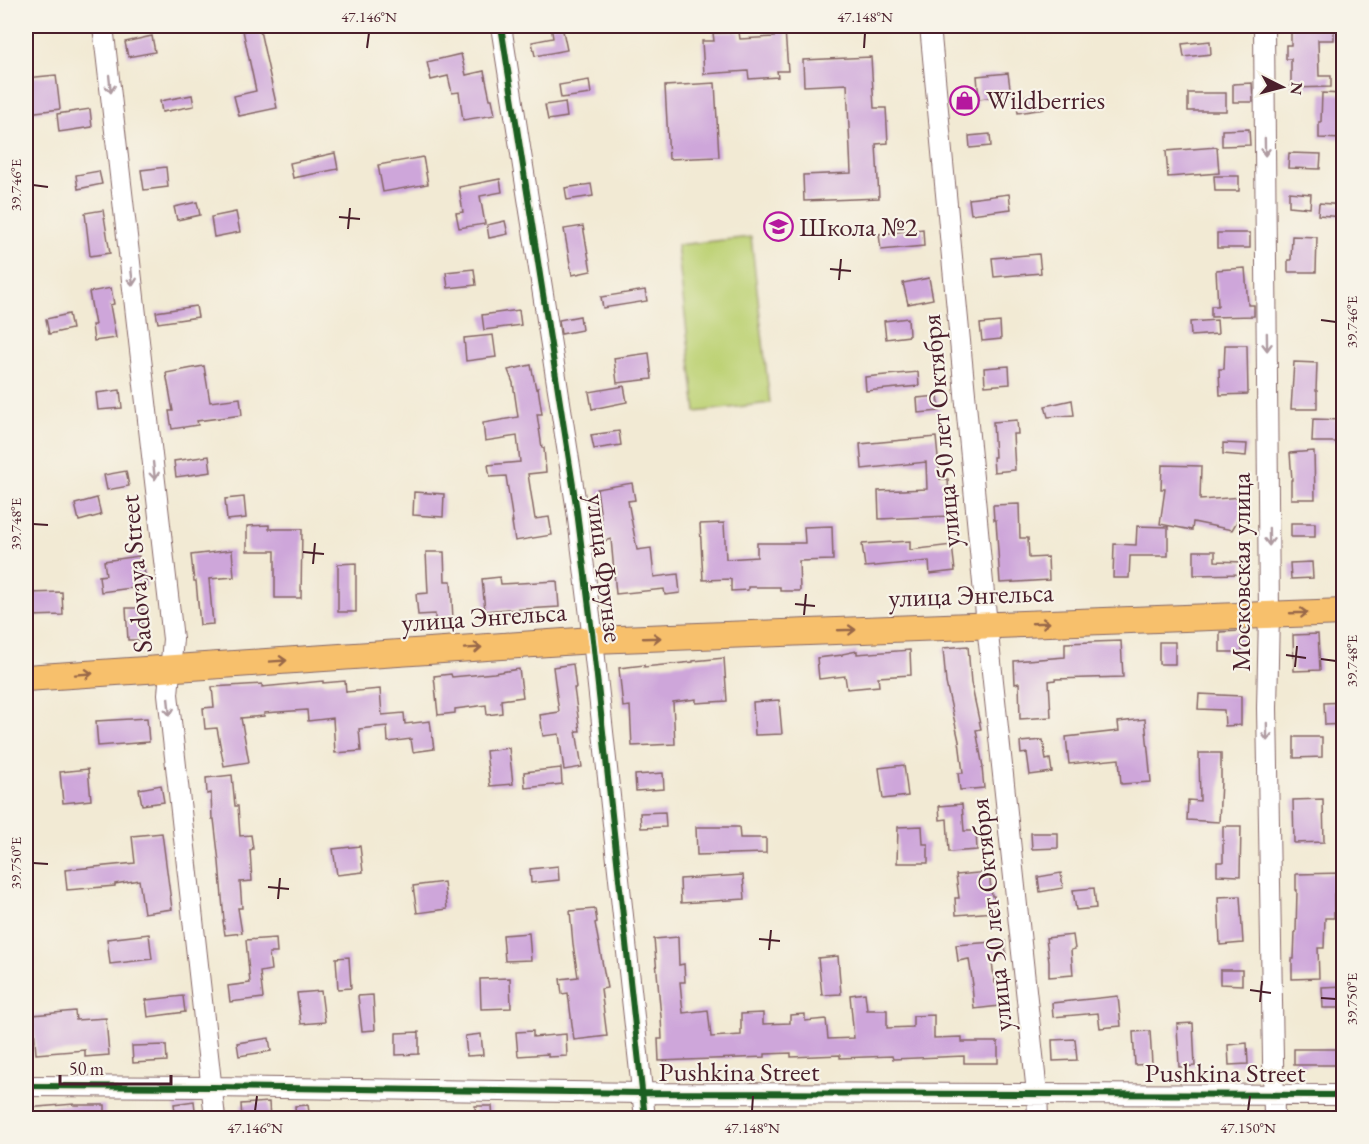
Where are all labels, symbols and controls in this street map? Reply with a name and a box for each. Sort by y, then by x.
text: 47.146°N [341,7,397,26]
text: 47.148°N [837,7,893,26]
north arrow [1252,57,1312,117]
one-way arrow [105,73,116,93]
text: N [1285,81,1308,96]
place label: Wildberries [986,82,1105,117]
shop icon: Wildberries [949,84,981,116]
one-way arrow [1259,136,1271,156]
text: 39.746°E [6,158,25,211]
place label: Школа №2 [799,209,918,244]
school or university icon: Школа №2 [762,211,794,243]
one-way arrow [127,267,138,287]
text: 39.746°E [1342,295,1361,348]
street label: улица 50 лет Октября [913,313,968,549]
one-way arrow [1261,331,1273,351]
one-way arrow [149,461,160,481]
street label: Московская улица [1223,472,1258,672]
street label: улица Фрунзе [579,492,632,644]
street label: Sadovaya Street [111,493,160,655]
text: 39.748°E [6,497,25,550]
one-way arrow [1263,526,1275,546]
street label: улица Энгельса [888,574,1054,615]
street label: улица Энгельса [400,593,568,640]
one-way arrow [1289,607,1309,619]
one-way arrow [1031,617,1051,628]
one-way arrow [836,625,856,636]
one-way arrow [641,632,661,644]
text: 39.748°E [1342,634,1361,687]
one-way arrow [463,642,482,653]
one-way arrow [268,655,288,666]
one-way arrow [73,668,93,679]
one-way arrow [164,696,175,716]
one-way arrow [1261,721,1273,741]
street label: улица 50 лет Октября [961,797,1020,1033]
text: 39.750°E [6,836,25,889]
text: 39.750°E [1342,972,1361,1025]
scale bar [60,1048,171,1086]
street label: Pushkina Street [659,1054,820,1089]
street label: Pushkina Street [1145,1055,1306,1090]
text: 50 m [69,1057,104,1080]
text: 47.146°N [227,1118,283,1137]
text: 47.148°N [724,1118,780,1137]
text: 47.150°N [1220,1118,1276,1137]

